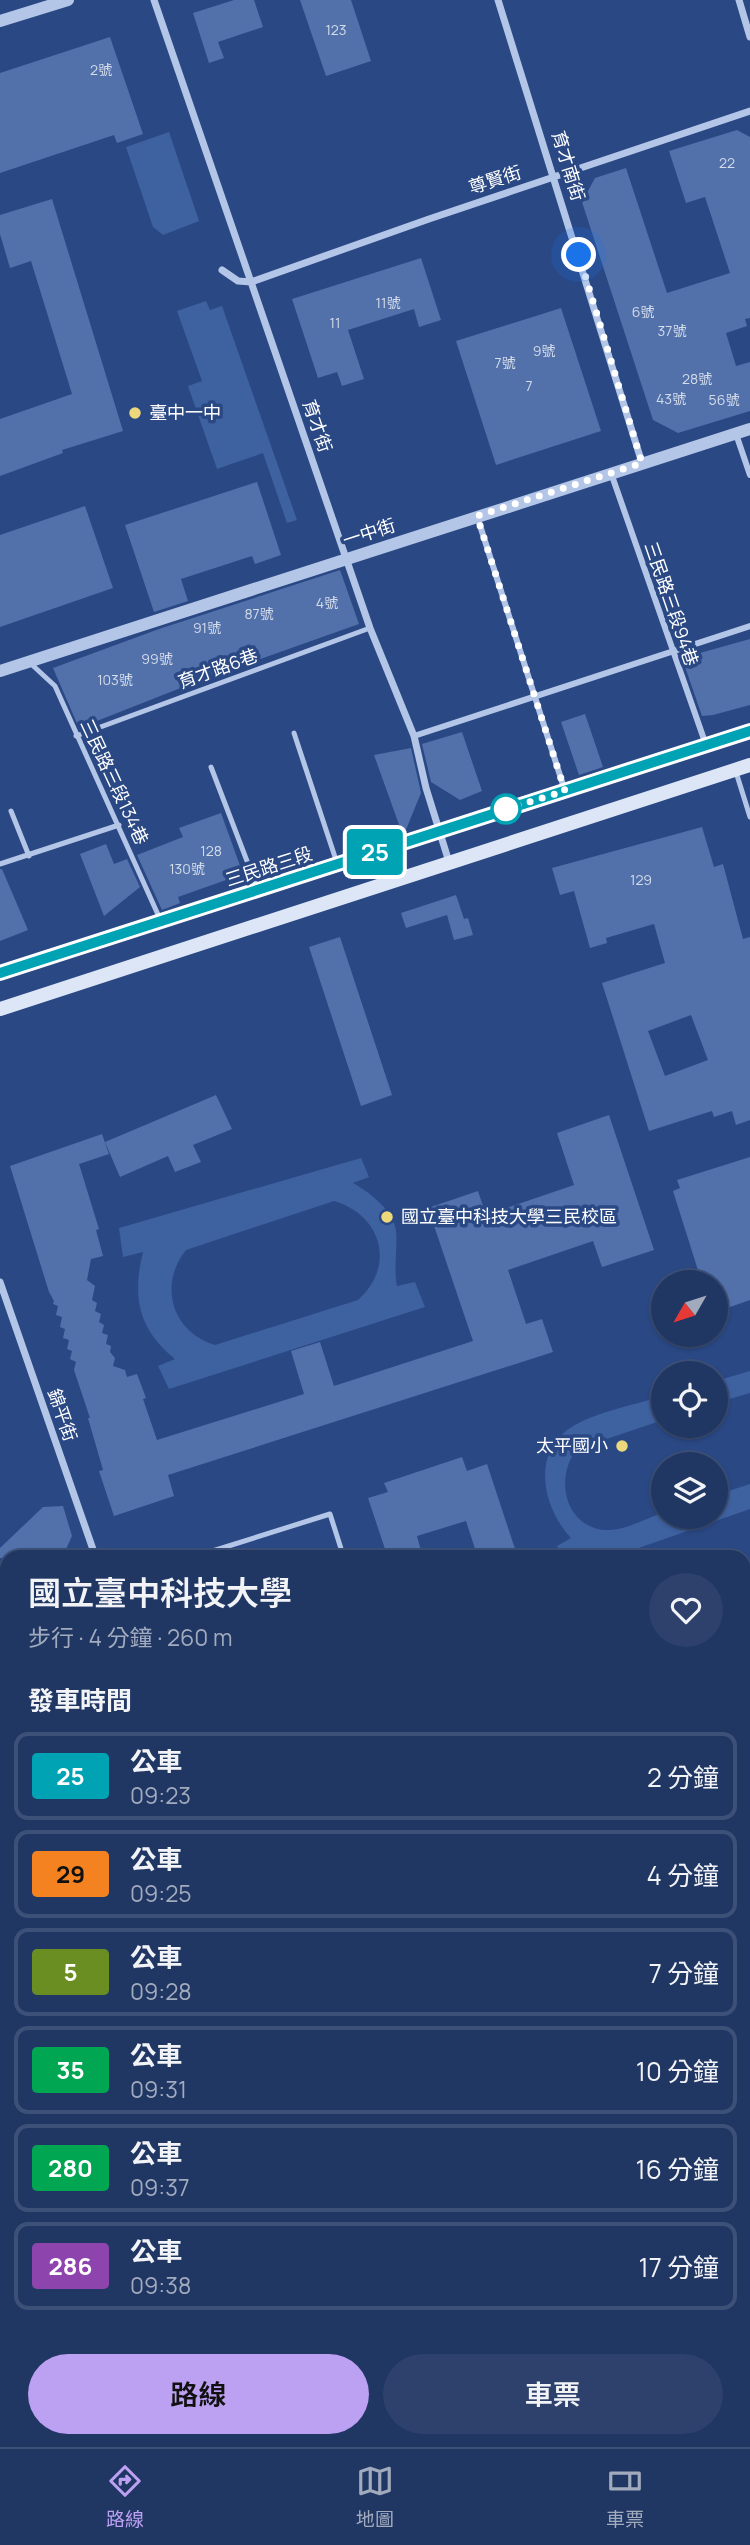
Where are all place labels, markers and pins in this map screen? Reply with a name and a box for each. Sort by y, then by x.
place label: 臺中一中 [149,400,221,424]
marker: 臺中一中 [127,405,143,421]
unlabelled marker [491,794,521,824]
place label: 國立臺中科技大學三民校區 [401,1204,617,1228]
marker: 國立臺中科技大學三民校區 [379,1209,395,1225]
place label: 太平國小 [536,1433,608,1457]
marker: 太平國小 [614,1438,630,1454]

